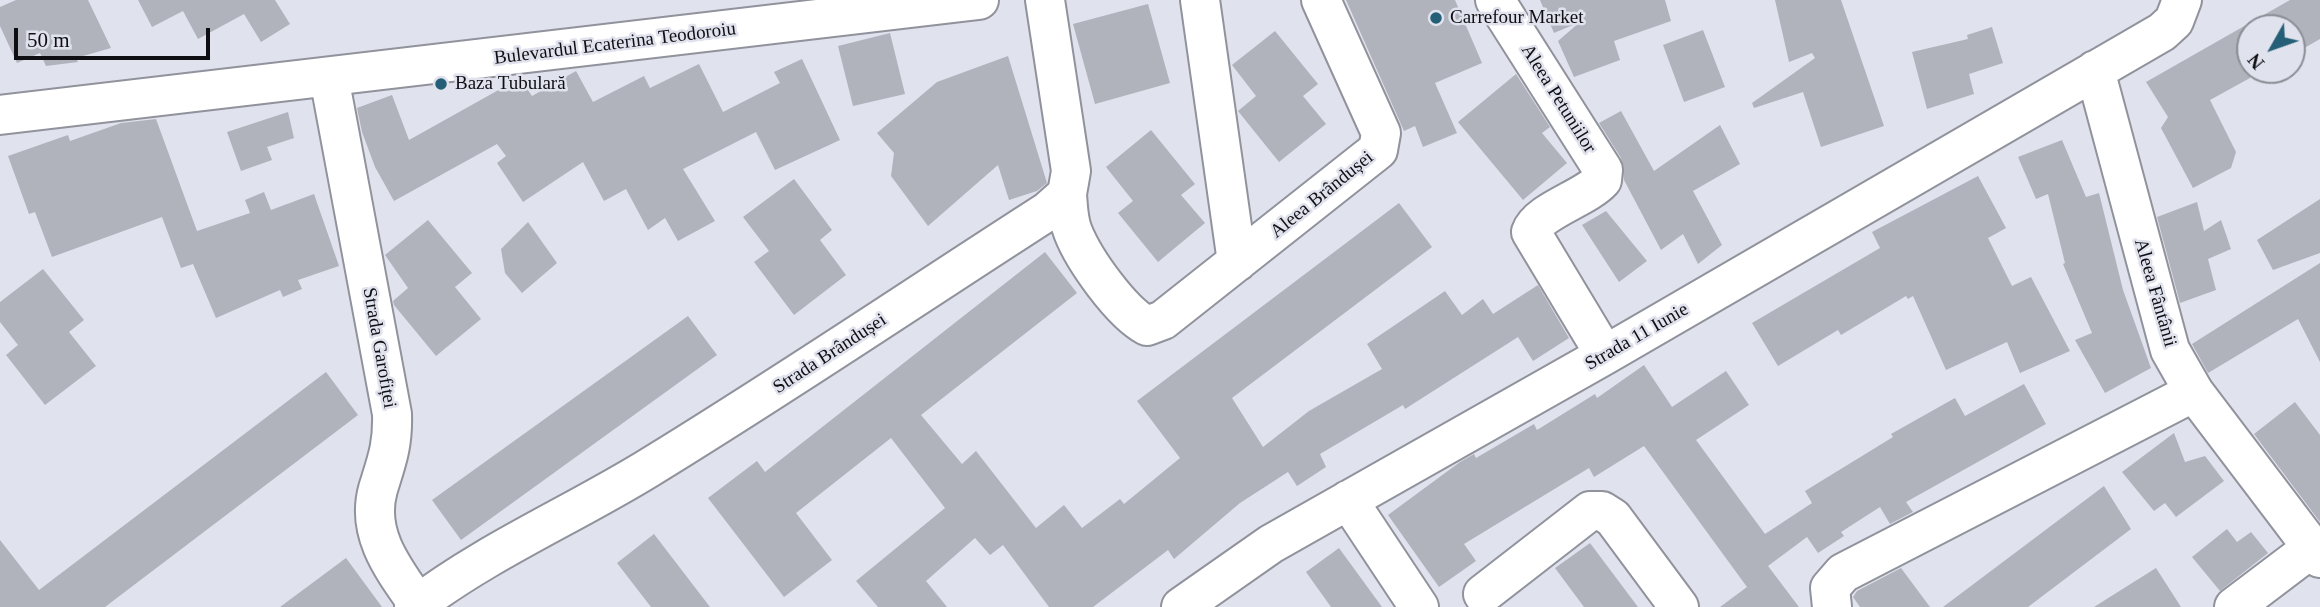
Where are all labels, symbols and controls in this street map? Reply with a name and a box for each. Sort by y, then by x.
place label: Carrefour Market [1450,7,1583,29]
marker: Carrefour Market [1428,10,1444,26]
scale bar [18,14,214,58]
north arrow [2236,14,2306,84]
street label: Bulevardul Ecaterina Teodoroiu [493,18,737,70]
text: 50 m [27,28,70,52]
street label: Aleea Petuniilor [1515,40,1601,158]
text: N [2244,50,2269,74]
place label: Baza Tubulară [455,73,566,95]
marker: Baza Tubulară [433,76,449,92]
street label: Aleea Brândușei [1266,146,1378,244]
street label: Aleea Fântânii [2129,236,2181,350]
street label: Strada Garofiței [357,286,401,410]
street label: Strada 11 Iunie [1581,298,1693,376]
street label: Strada Brândușei [769,309,891,399]

